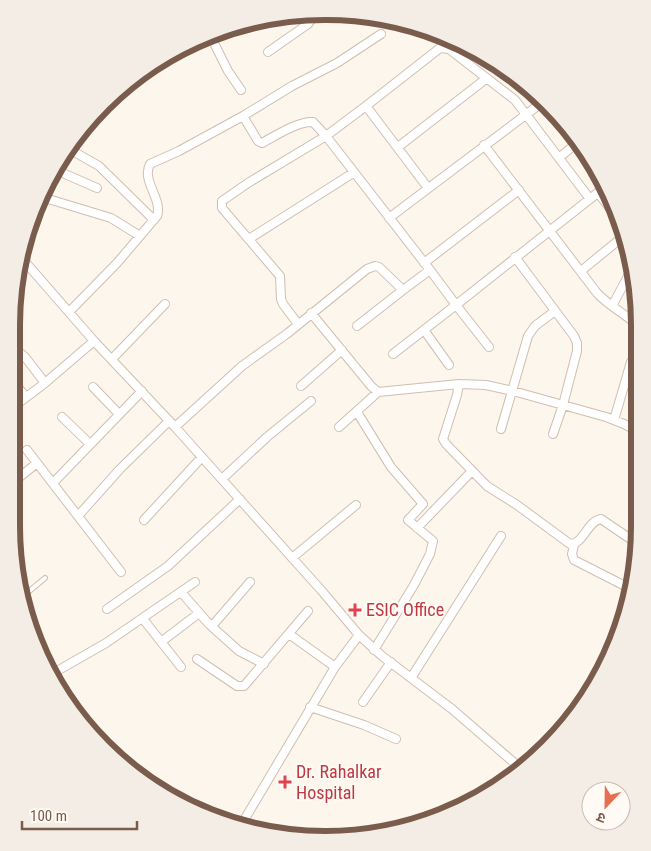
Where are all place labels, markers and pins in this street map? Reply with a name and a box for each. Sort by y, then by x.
place label: ESIC Office [366,599,444,620]
marker: ESIC Office [348,603,362,617]
place label: Dr. Rahalkar Hospital [296,761,382,803]
marker: Dr. Rahalkar Hospital [278,775,292,789]

